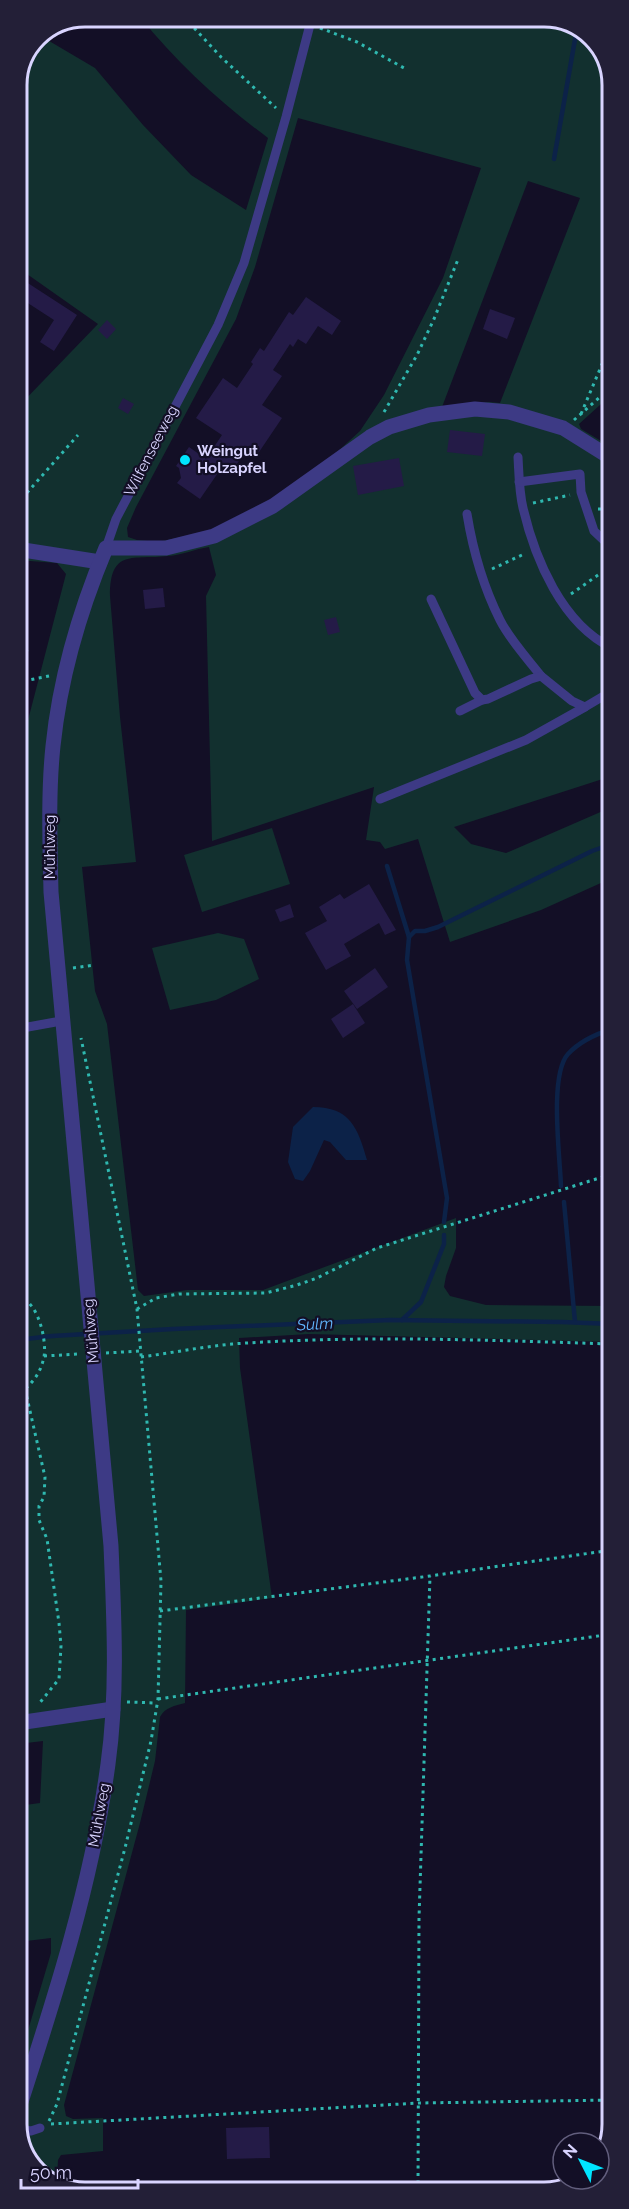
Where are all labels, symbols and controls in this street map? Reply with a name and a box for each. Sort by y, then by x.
street label: Wilfenseeweg [120,402,182,500]
place label: Weingut Holzapfel [197,442,267,477]
marker: Weingut Holzapfel [178,453,192,467]
street label: Mühlweg [41,815,59,879]
street label: Mühlweg [79,1298,103,1364]
water label: Sulm [295,1314,334,1334]
street label: Mühlweg [85,1782,113,1848]
north arrow [551,2131,611,2191]
text: N [559,2140,581,2162]
scale bar [21,2152,138,2190]
text: 50 m [30,2162,72,2183]

